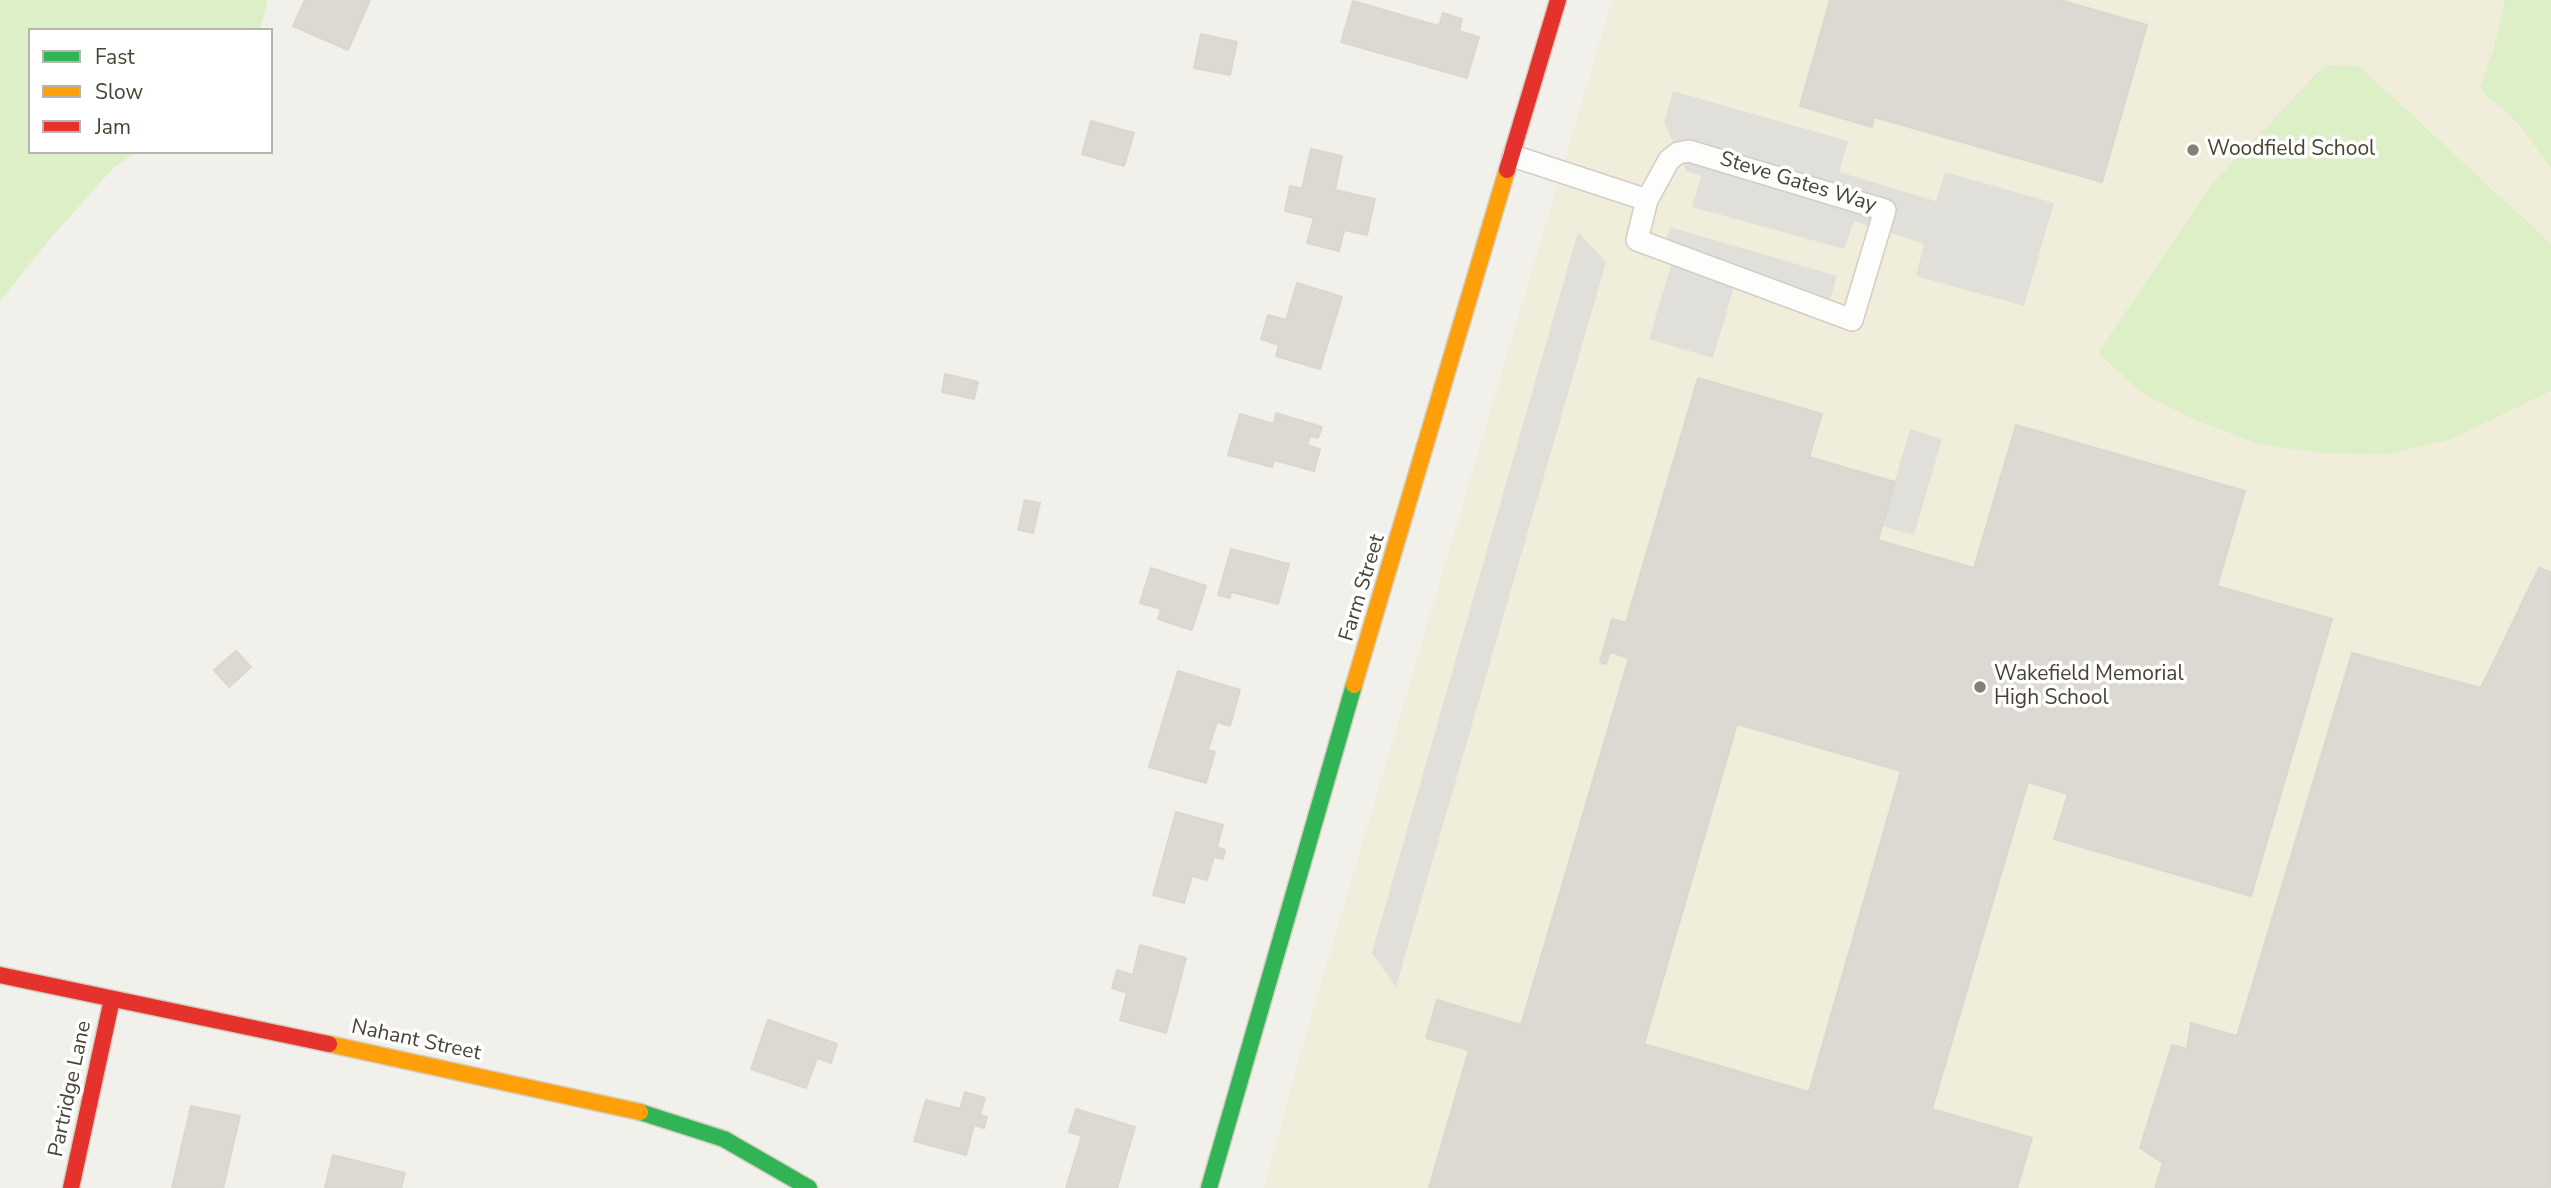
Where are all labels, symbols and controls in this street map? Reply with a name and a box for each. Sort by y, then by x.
legend [28,28,273,154]
text: Fast [95,43,135,71]
text: Slow [95,78,143,106]
text: Jam [95,113,131,141]
place label: Woodfield School [2207,137,2375,163]
marker: Woodfield School [2185,142,2201,158]
street label: Steve Gates Way [1717,147,1879,219]
street label: Farm Street [1335,532,1391,644]
place label: Wakefield Memorial High School [1994,662,2184,712]
marker: Wakefield Memorial High School [1972,679,1988,695]
street label: Nahant Street [349,1015,483,1067]
street label: Partridge Lane [44,1019,98,1159]

